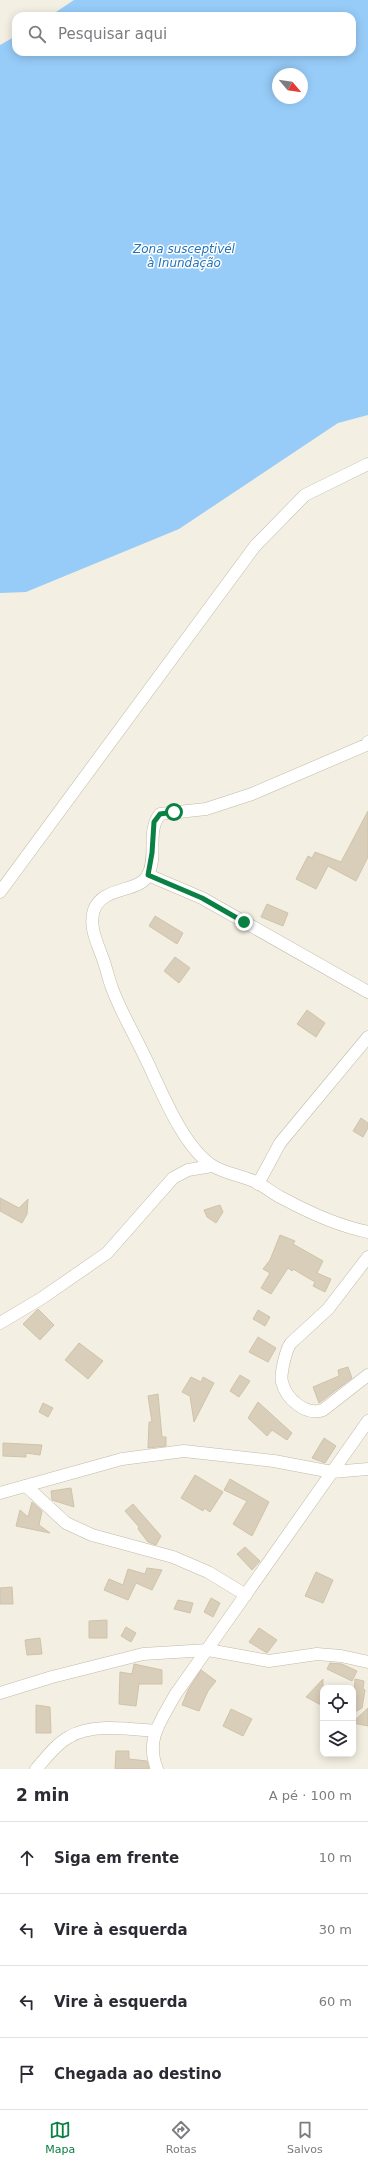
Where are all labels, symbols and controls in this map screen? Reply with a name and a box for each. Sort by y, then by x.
search box [12,12,356,56]
icon: search [26,23,48,45]
text: Pesquisar aqui [58,25,167,43]
north arrow [272,68,308,104]
water label: Zona susceptivél à Inundação [132,242,236,270]
route start [165,803,183,821]
route end [235,913,253,931]
map controls [320,1685,356,1757]
button: locate [320,1685,356,1721]
button: layers [320,1721,356,1757]
text: 2 min [16,1785,69,1805]
text: A pé · 100 m [269,1788,352,1803]
icon: ahead [16,1847,38,1869]
text: Siga em frente [54,1849,179,1867]
text: 10 m [319,1850,352,1865]
icon: left [16,1919,38,1941]
text: Vire à esquerda [54,1921,188,1939]
text: 30 m [319,1922,352,1937]
icon: left [16,1991,38,2013]
text: Vire à esquerda [54,1993,188,2011]
text: 60 m [319,1994,352,2009]
icon: arrive [16,2063,38,2085]
text: Chegada ao destino [54,2065,222,2083]
tab: Mapa [45,2119,75,2156]
tab: Rotas [166,2119,196,2156]
tab: Salvos [287,2119,323,2156]

